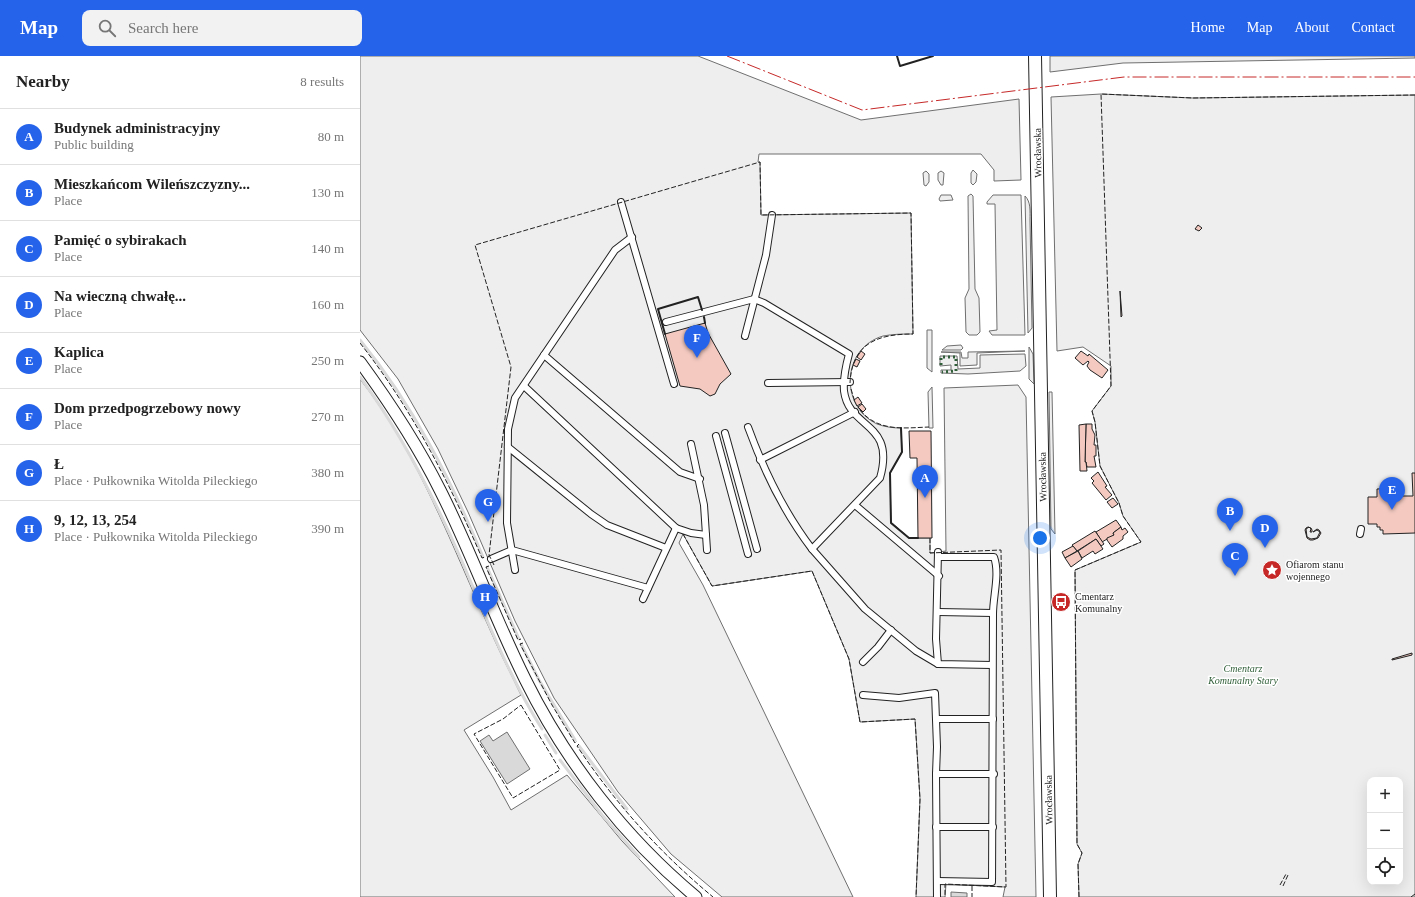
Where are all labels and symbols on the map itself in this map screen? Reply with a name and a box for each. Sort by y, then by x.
street label: Wrocławska [1032,128,1043,178]
pin: F [684,325,710,358]
street label: Wrocławska [1037,452,1048,502]
pin: A [912,465,938,498]
pin: E [1379,477,1405,510]
pin: G [475,489,501,522]
pin: B [1217,498,1243,531]
pin: D [1252,515,1278,548]
your location [1030,528,1050,548]
pin: C [1222,543,1248,576]
place icon: Ofiarom stanu wojennego [1261,559,1283,581]
place label: Ofiarom stanu wojennego [1286,559,1344,582]
pin: H [472,584,498,617]
bus stop icon: Cmentarz Komunalny [1050,591,1072,613]
place label: Cmentarz Komunalny [1075,591,1122,614]
park label: Cmentarz Komunalny Stary [1207,663,1278,686]
street label: Wrocławska [1043,775,1054,825]

